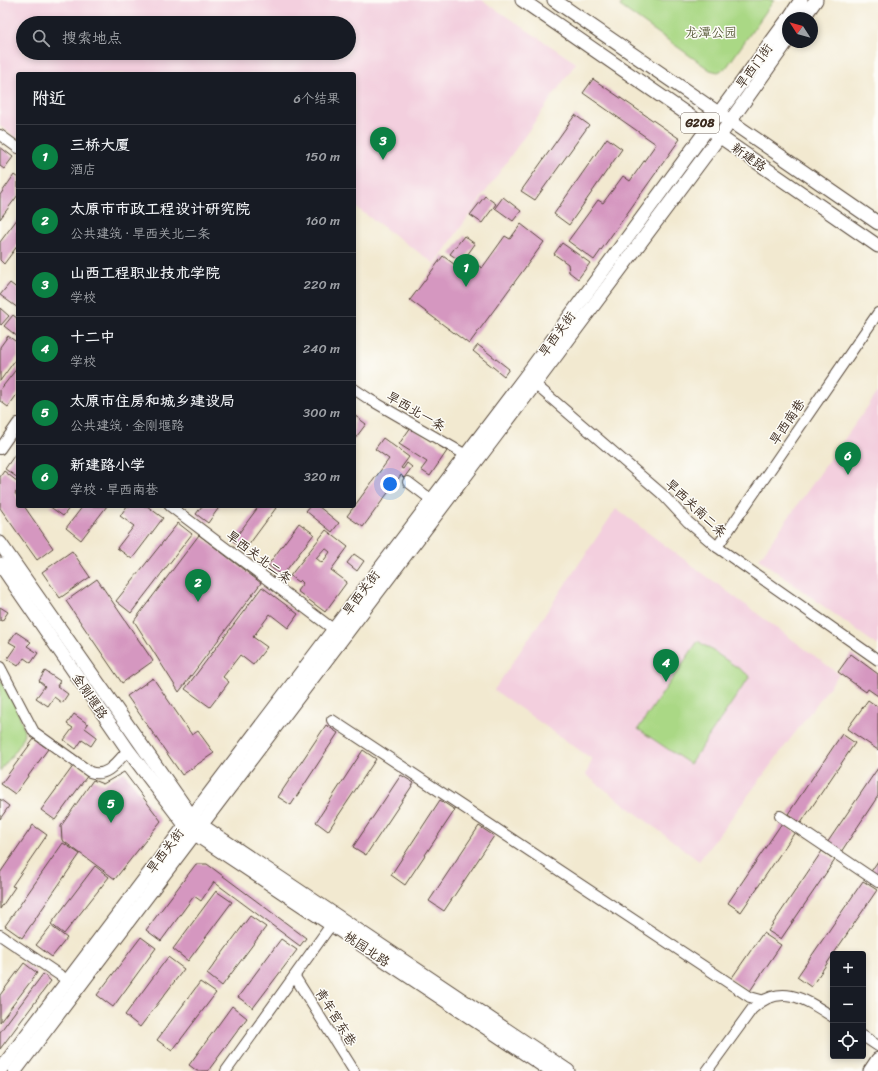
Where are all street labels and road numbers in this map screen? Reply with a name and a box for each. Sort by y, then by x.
street label: 旱西门街 [729,38,779,94]
road number: G208 [681,113,719,133]
street label: 新建路 [726,136,772,178]
street label: 旱西关街 [532,306,582,362]
street label: 旱西北一条 [382,385,450,437]
street label: 旱西南巷 [763,394,811,450]
street label: 旱西关南二条 [660,473,732,543]
street label: 旱西关北二条 [221,524,297,590]
street label: 旱西关街 [336,565,386,621]
street label: 金刚堰路 [66,668,114,724]
street label: 旱西关街 [140,823,190,879]
street label: 桃园北路 [339,925,395,973]
street label: 青年宫东巷 [309,983,363,1051]

